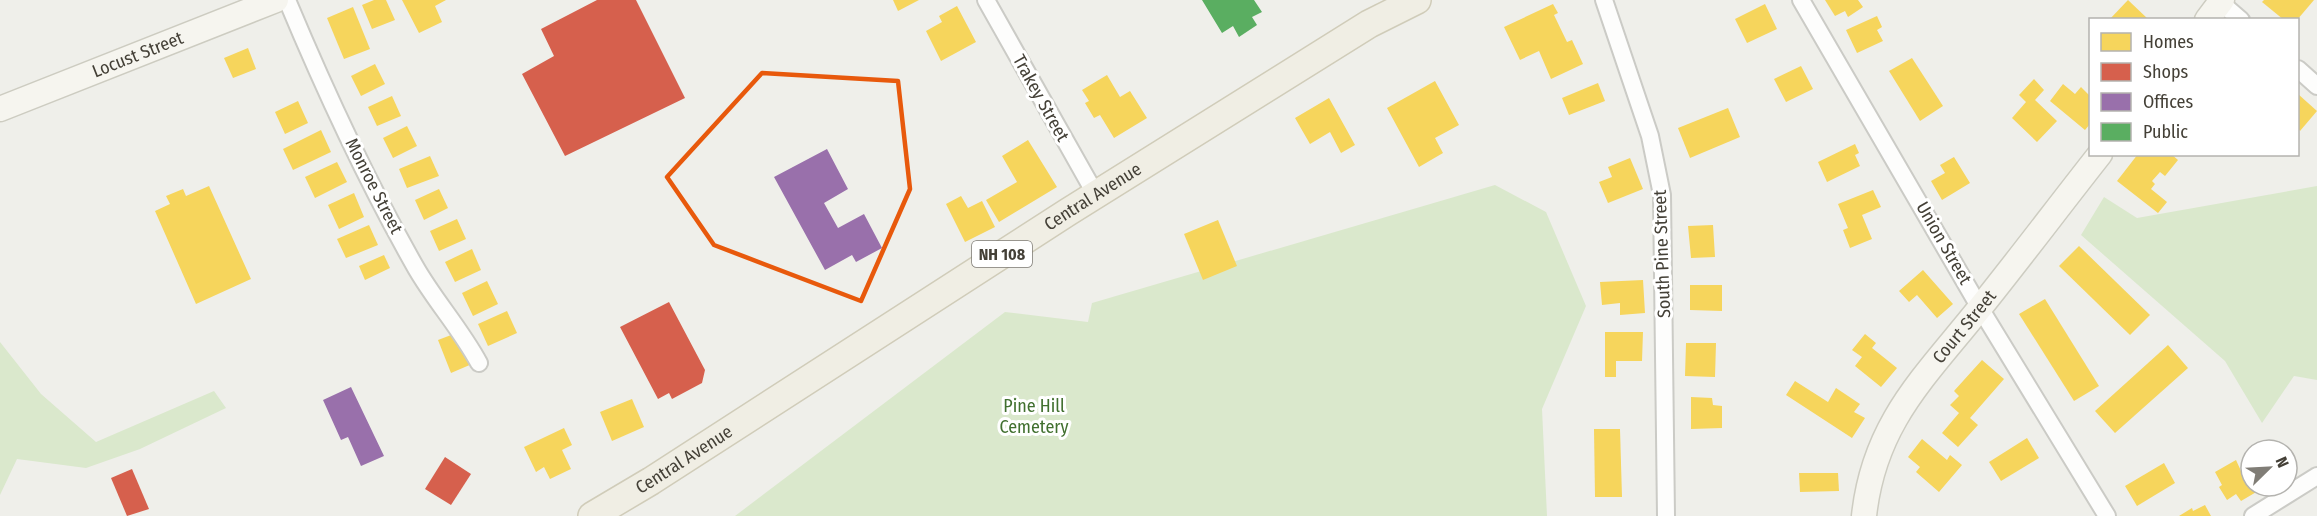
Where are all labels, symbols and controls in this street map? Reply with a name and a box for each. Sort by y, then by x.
legend [2089,18,2299,156]
street label: Locust Street [89,27,187,83]
text: Homes [2143,31,2194,53]
street label: Trakey Street [1008,51,1074,145]
text: Shops [2143,61,2188,83]
text: Offices [2143,91,2193,113]
text: Public [2143,121,2188,143]
street label: Monroe Street [341,134,408,238]
street label: Central Avenue [1040,158,1146,235]
street label: South Pine Street [1649,189,1675,318]
street label: Union Street [1911,198,1977,288]
road number: NH 108 [972,241,1032,267]
street label: Court Street [1928,286,2001,368]
park label: Pine Hill Cemetery [999,395,1069,438]
street label: Central Avenue [632,420,737,499]
north arrow [2239,438,2299,498]
text: N [2272,454,2293,470]

